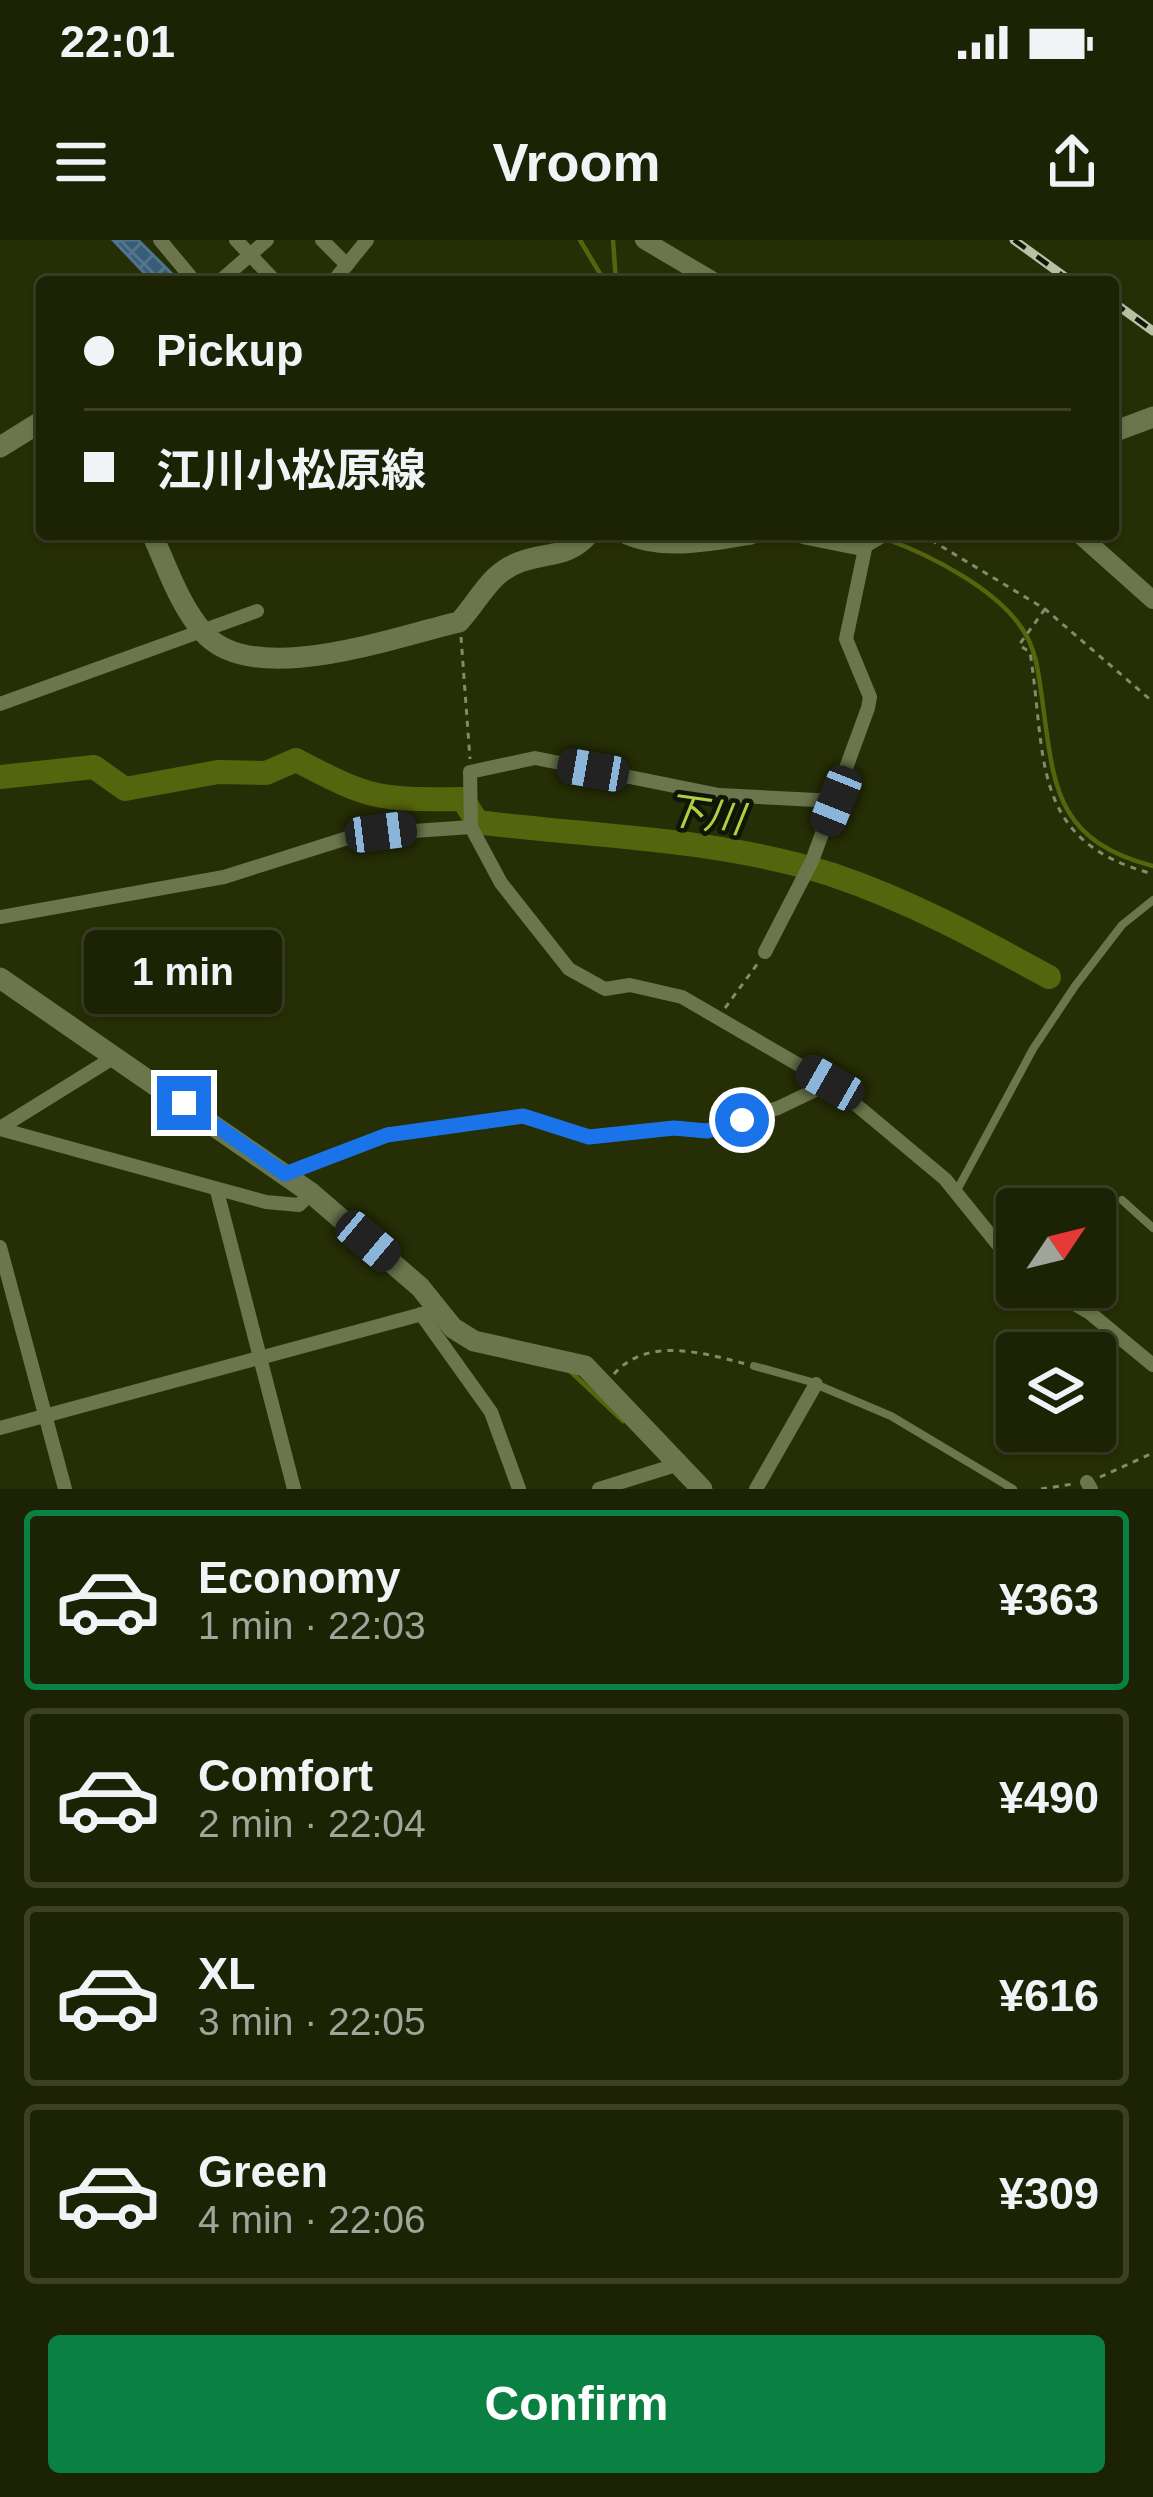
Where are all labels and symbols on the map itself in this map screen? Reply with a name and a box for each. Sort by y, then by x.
car [554,746,632,794]
car [806,761,866,841]
water label: 下川 [663,788,750,842]
car [343,810,419,854]
callout: 1 min [85,929,283,1013]
car [790,1049,870,1117]
route end [157,1076,211,1130]
route start [715,1093,769,1147]
north arrow [996,1188,1116,1308]
car [329,1204,407,1278]

